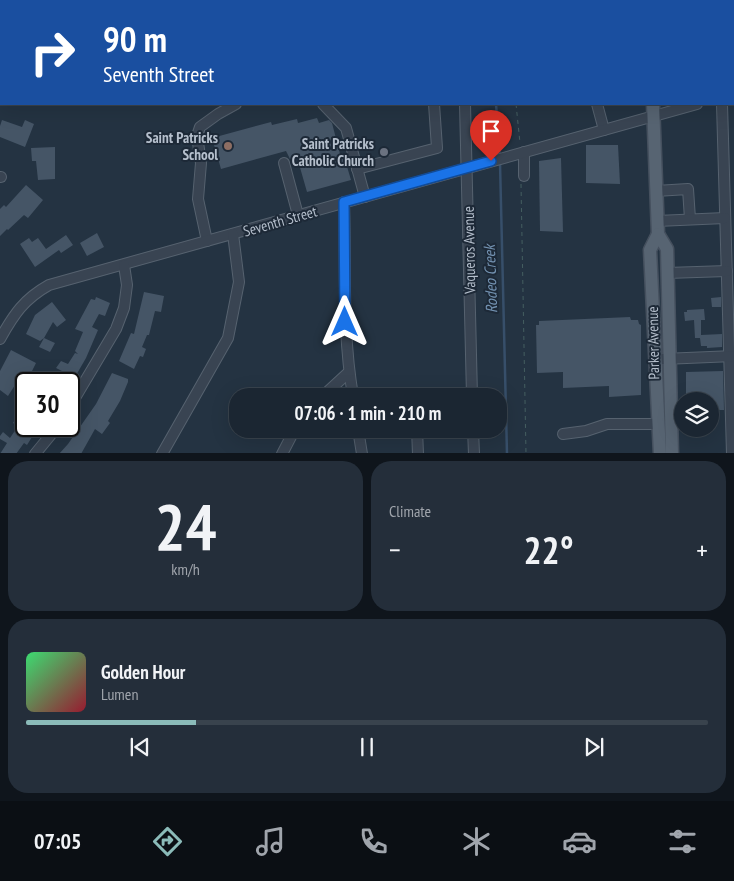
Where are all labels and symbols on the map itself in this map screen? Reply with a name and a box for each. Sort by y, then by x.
pin [470,110,512,161]
place label: Saint Patricks School [146,128,218,164]
place label: Saint Patricks Catholic Church [292,134,374,170]
marker: Saint Patricks School [222,140,234,152]
marker: Saint Patricks Catholic Church [378,146,390,158]
street label: Seventh Street [241,201,319,241]
street label: Vaqueros Avenue [459,206,479,295]
water label: Rodeo Creek [479,243,501,314]
position arrow [318,295,370,347]
street label: Parker Avenue [643,306,663,380]
speed limit sign: 30 [15,372,80,437]

